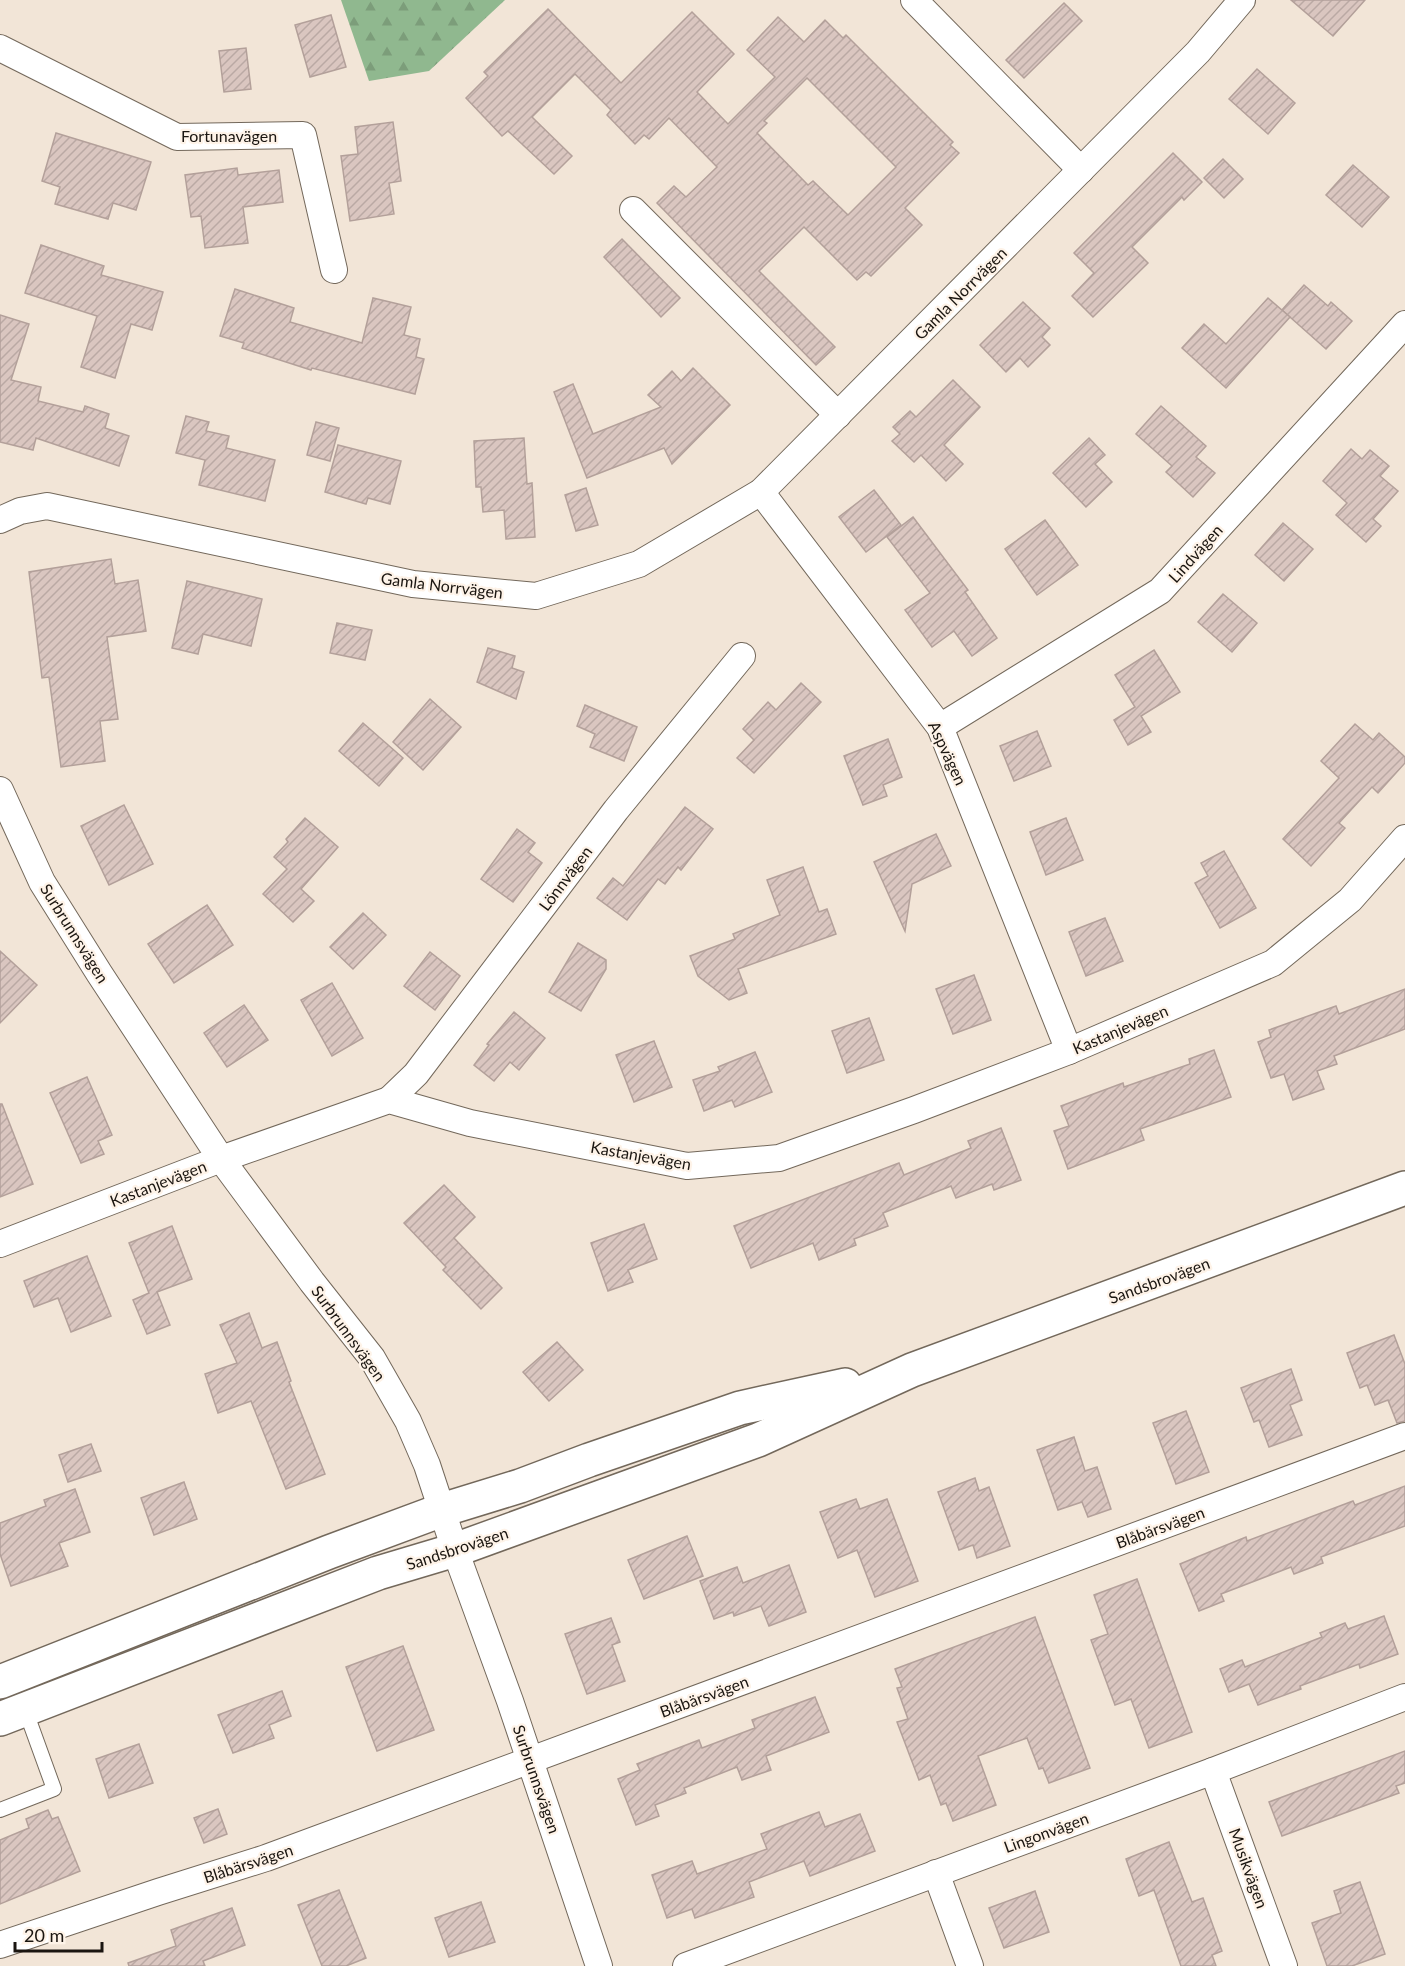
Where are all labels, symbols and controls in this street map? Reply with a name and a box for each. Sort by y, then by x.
street label: Fortunavägen [181,126,277,145]
street label: Gamla Norrvägen [910,243,1010,343]
street label: Lindvägen [1164,520,1226,586]
street label: Gamla Norrvägen [380,568,504,602]
street label: Aspvägen [925,718,971,788]
street label: Lönnvägen [535,842,595,914]
street label: Surbrunnsvägen [37,880,113,986]
street label: Kastanjevägen [1069,1000,1171,1058]
street label: Kastanjevägen [589,1137,693,1173]
street label: Kastanjevägen [107,1156,209,1210]
street label: Sandsbrovägen [1106,1253,1212,1307]
street label: Surbrunnsvägen [308,1282,390,1384]
street label: Blåbärsvägen [1113,1502,1207,1552]
street label: Sandsbrovägen [404,1523,510,1573]
street label: Blåbärsvägen [657,1671,751,1721]
street label: Surbrunnsvägen [510,1722,564,1836]
street label: Lingonvägen [1001,1808,1091,1856]
street label: Musikvägen [1226,1825,1272,1911]
street label: Blåbärsvägen [201,1840,295,1886]
scale bar [15,1915,102,1953]
text: 20 m [24,1924,64,1946]

